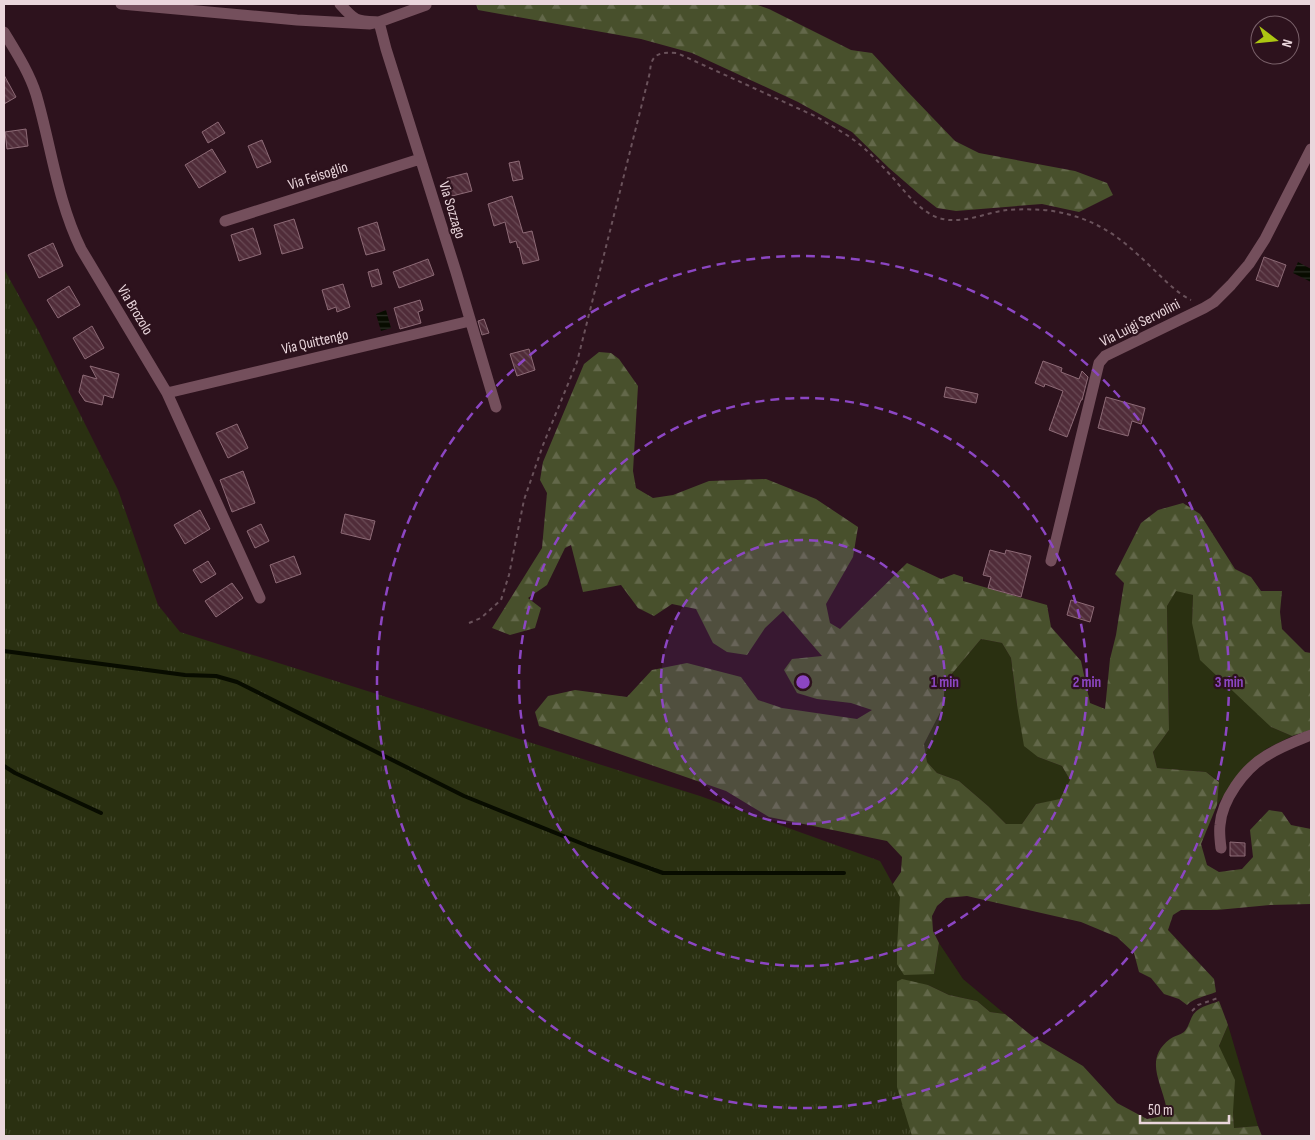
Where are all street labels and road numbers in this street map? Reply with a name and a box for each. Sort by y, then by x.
street label: Via Feisoglio [286,157,350,195]
street label: Via Sozzago [434,179,470,241]
street label: Via Brozolo [113,282,157,338]
street label: Via Luigi Servolini [1097,295,1183,351]
street label: Via Quittengo [280,325,350,359]

